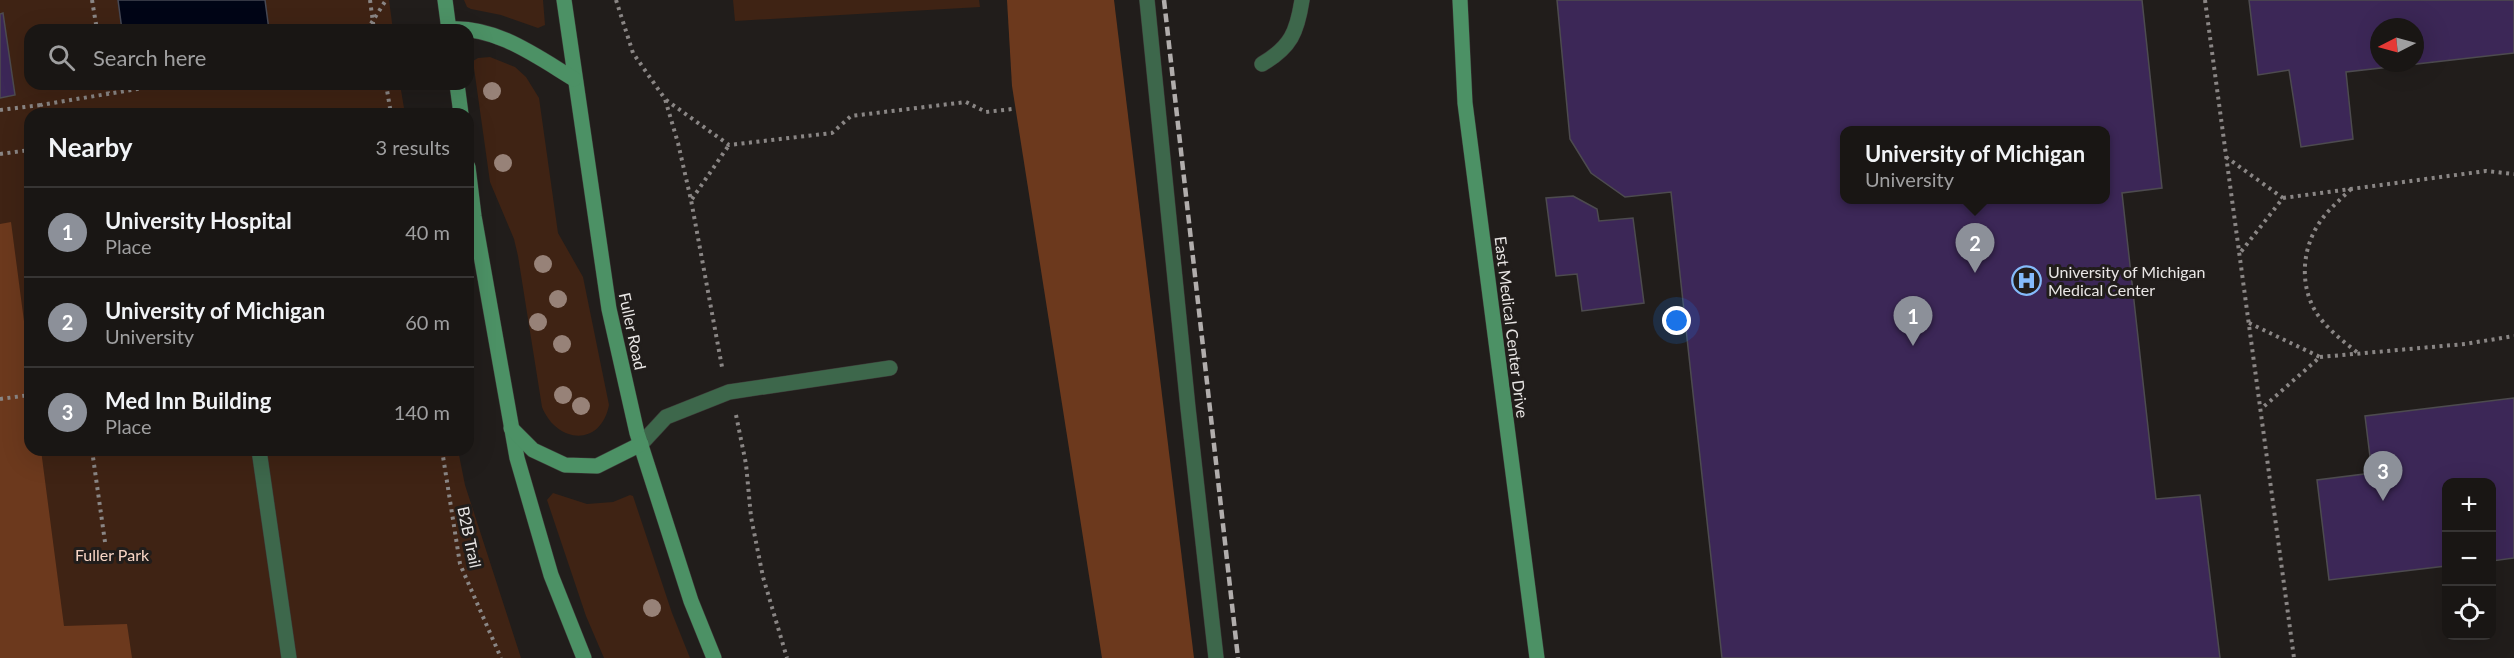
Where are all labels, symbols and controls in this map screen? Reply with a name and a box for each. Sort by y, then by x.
north arrow [2370,18,2424,72]
search box [24,24,474,90]
icon: search [45,41,78,74]
text: Search here [93,44,206,71]
popup [1840,126,2110,204]
text: Nearby [48,131,133,163]
text: 3 results [375,135,450,159]
text: University of Michigan [1865,140,2085,167]
text: University [1865,167,1954,191]
text: University Hospital [105,207,292,234]
text: 1 [62,220,73,244]
text: 40 m [405,220,450,244]
pin: 2 [1956,224,1994,273]
text: Place [105,234,152,258]
street label: East Medical Center Drive [1491,235,1533,419]
place label: University of Michigan Medical Center [2048,262,2206,299]
hospital icon: University of Michigan Medical Center [2011,264,2043,296]
street label: Fuller Road [616,291,650,371]
pin: 1 [1894,296,1932,346]
text: University of Michigan [105,297,325,324]
your location [1662,306,1691,335]
text: 2 [62,310,73,334]
text: 60 m [405,310,450,334]
text: University [105,324,194,348]
text: Med Inn Building [105,387,271,414]
text: 3 [62,400,73,424]
text: 140 m [394,400,450,424]
text: Place [105,414,152,438]
pin: 3 [2364,452,2402,501]
map controls [2442,478,2496,640]
button: + [2442,478,2496,532]
street label: B2B Trail [454,504,486,570]
button: − [2442,532,2496,586]
park label: Fuller Park [75,545,150,564]
button: locate [2442,586,2496,640]

